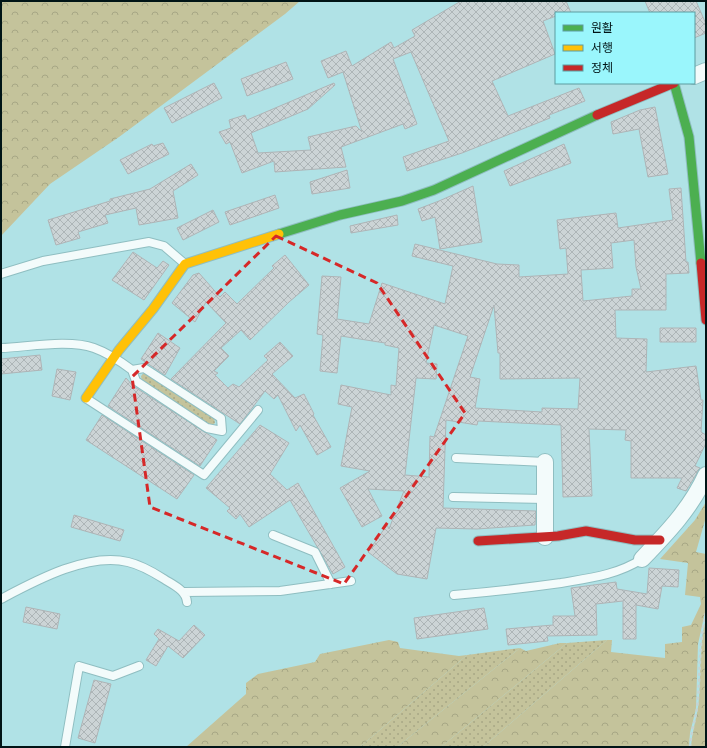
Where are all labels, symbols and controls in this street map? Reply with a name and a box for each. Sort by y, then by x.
legend [555,12,695,84]
text: 원활 [591,20,613,36]
text: 서행 [591,40,613,56]
text: 정체 [591,60,613,76]

